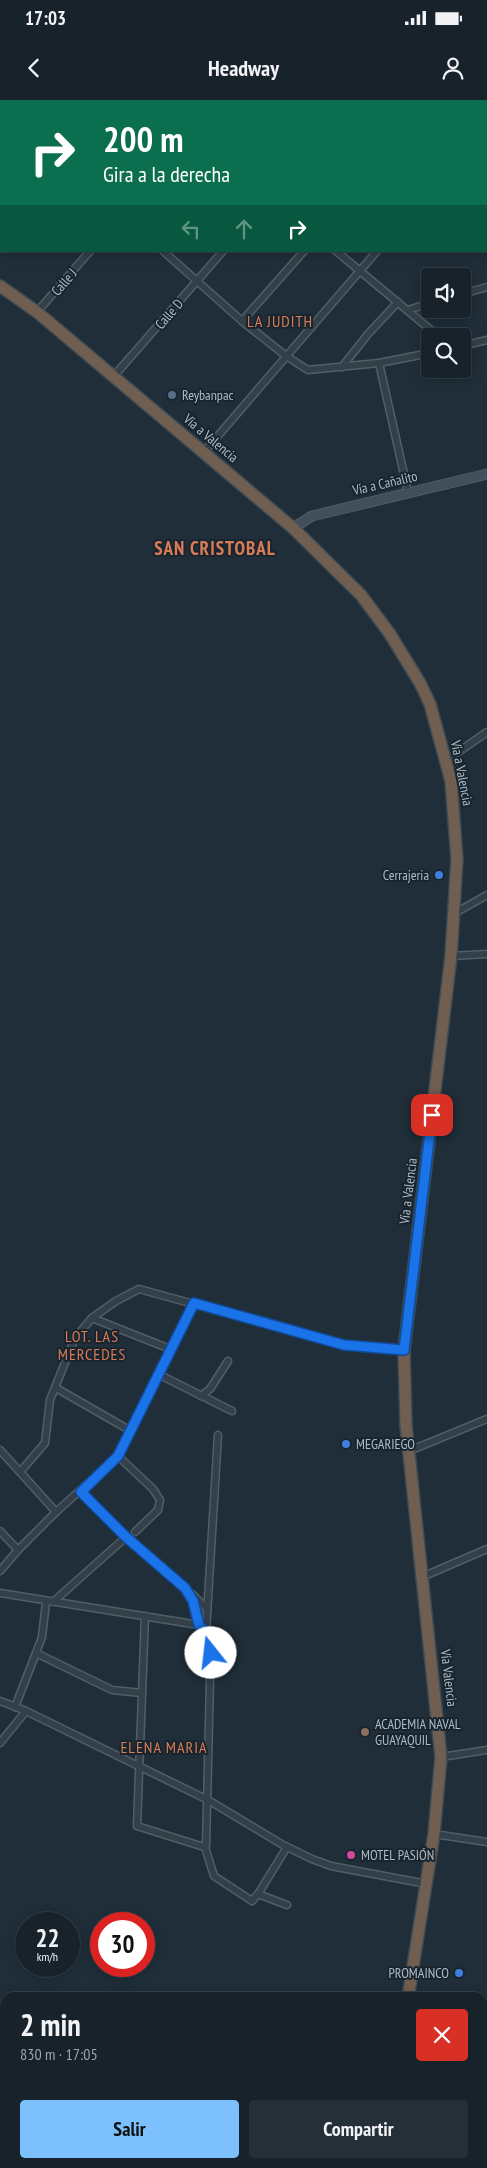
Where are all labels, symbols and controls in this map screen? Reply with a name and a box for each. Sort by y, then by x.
text: 17:03 [25,6,66,30]
icon: back [20,54,48,82]
text: Headway [208,54,279,82]
icon: person [439,54,467,82]
text: 200 m [103,116,184,162]
icon: right [20,120,85,185]
text: Gira a la derecha [103,160,230,188]
icon: left [177,215,205,243]
icon: ahead [230,215,258,243]
icon: right [283,215,311,243]
street label: Calle J [47,265,81,299]
map controls [421,268,471,378]
button: sound [421,268,471,318]
street label: Calle D [151,295,187,333]
district label: LA JUDITH [247,311,313,331]
button: search [421,328,471,378]
place label: Reybanpac [182,386,233,404]
marker: Reybanpac [166,389,178,401]
street label: Vía a Valencia [179,409,242,466]
street label: Vía a Cañalito [350,467,419,499]
district label: SAN CRISTOBAL [154,536,276,560]
street label: Vía a Valencia [447,738,477,807]
place label: Cerrajeria [383,866,429,884]
marker: Cerrajeria [433,869,445,881]
pin [411,1094,453,1136]
icon: arrive [418,1101,446,1129]
street label: Vía a Valencia [395,1157,421,1226]
district label: LOT. LAS MERCEDES [58,1326,126,1364]
place label: MEGARIEGO [356,1435,415,1453]
marker: MEGARIEGO [340,1438,352,1450]
position arrow [184,1626,236,1678]
street label: Vía Valencia [436,1647,461,1708]
place label: ACADEMIA NAVAL GUAYAQUIL [375,1715,461,1749]
marker: ACADEMIA NAVAL GUAYAQUIL [359,1726,371,1738]
district label: ELENA MARIA [120,1737,208,1757]
place label: MOTEL PASIÓN [361,1846,434,1864]
marker: MOTEL PASIÓN [345,1849,357,1861]
speed limit sign: 30 [90,1912,155,1977]
text: 22 [36,1922,59,1954]
text: km/h [37,1949,58,1964]
place label: PROMAINCO [389,1964,449,1982]
marker: PROMAINCO [453,1967,465,1979]
text: 2 min [20,2005,81,2044]
button: close [416,2009,468,2061]
text: 830 m · 17:05 [20,2044,98,2064]
button: Salir [20,2100,239,2158]
button: Compartir [249,2100,468,2158]

